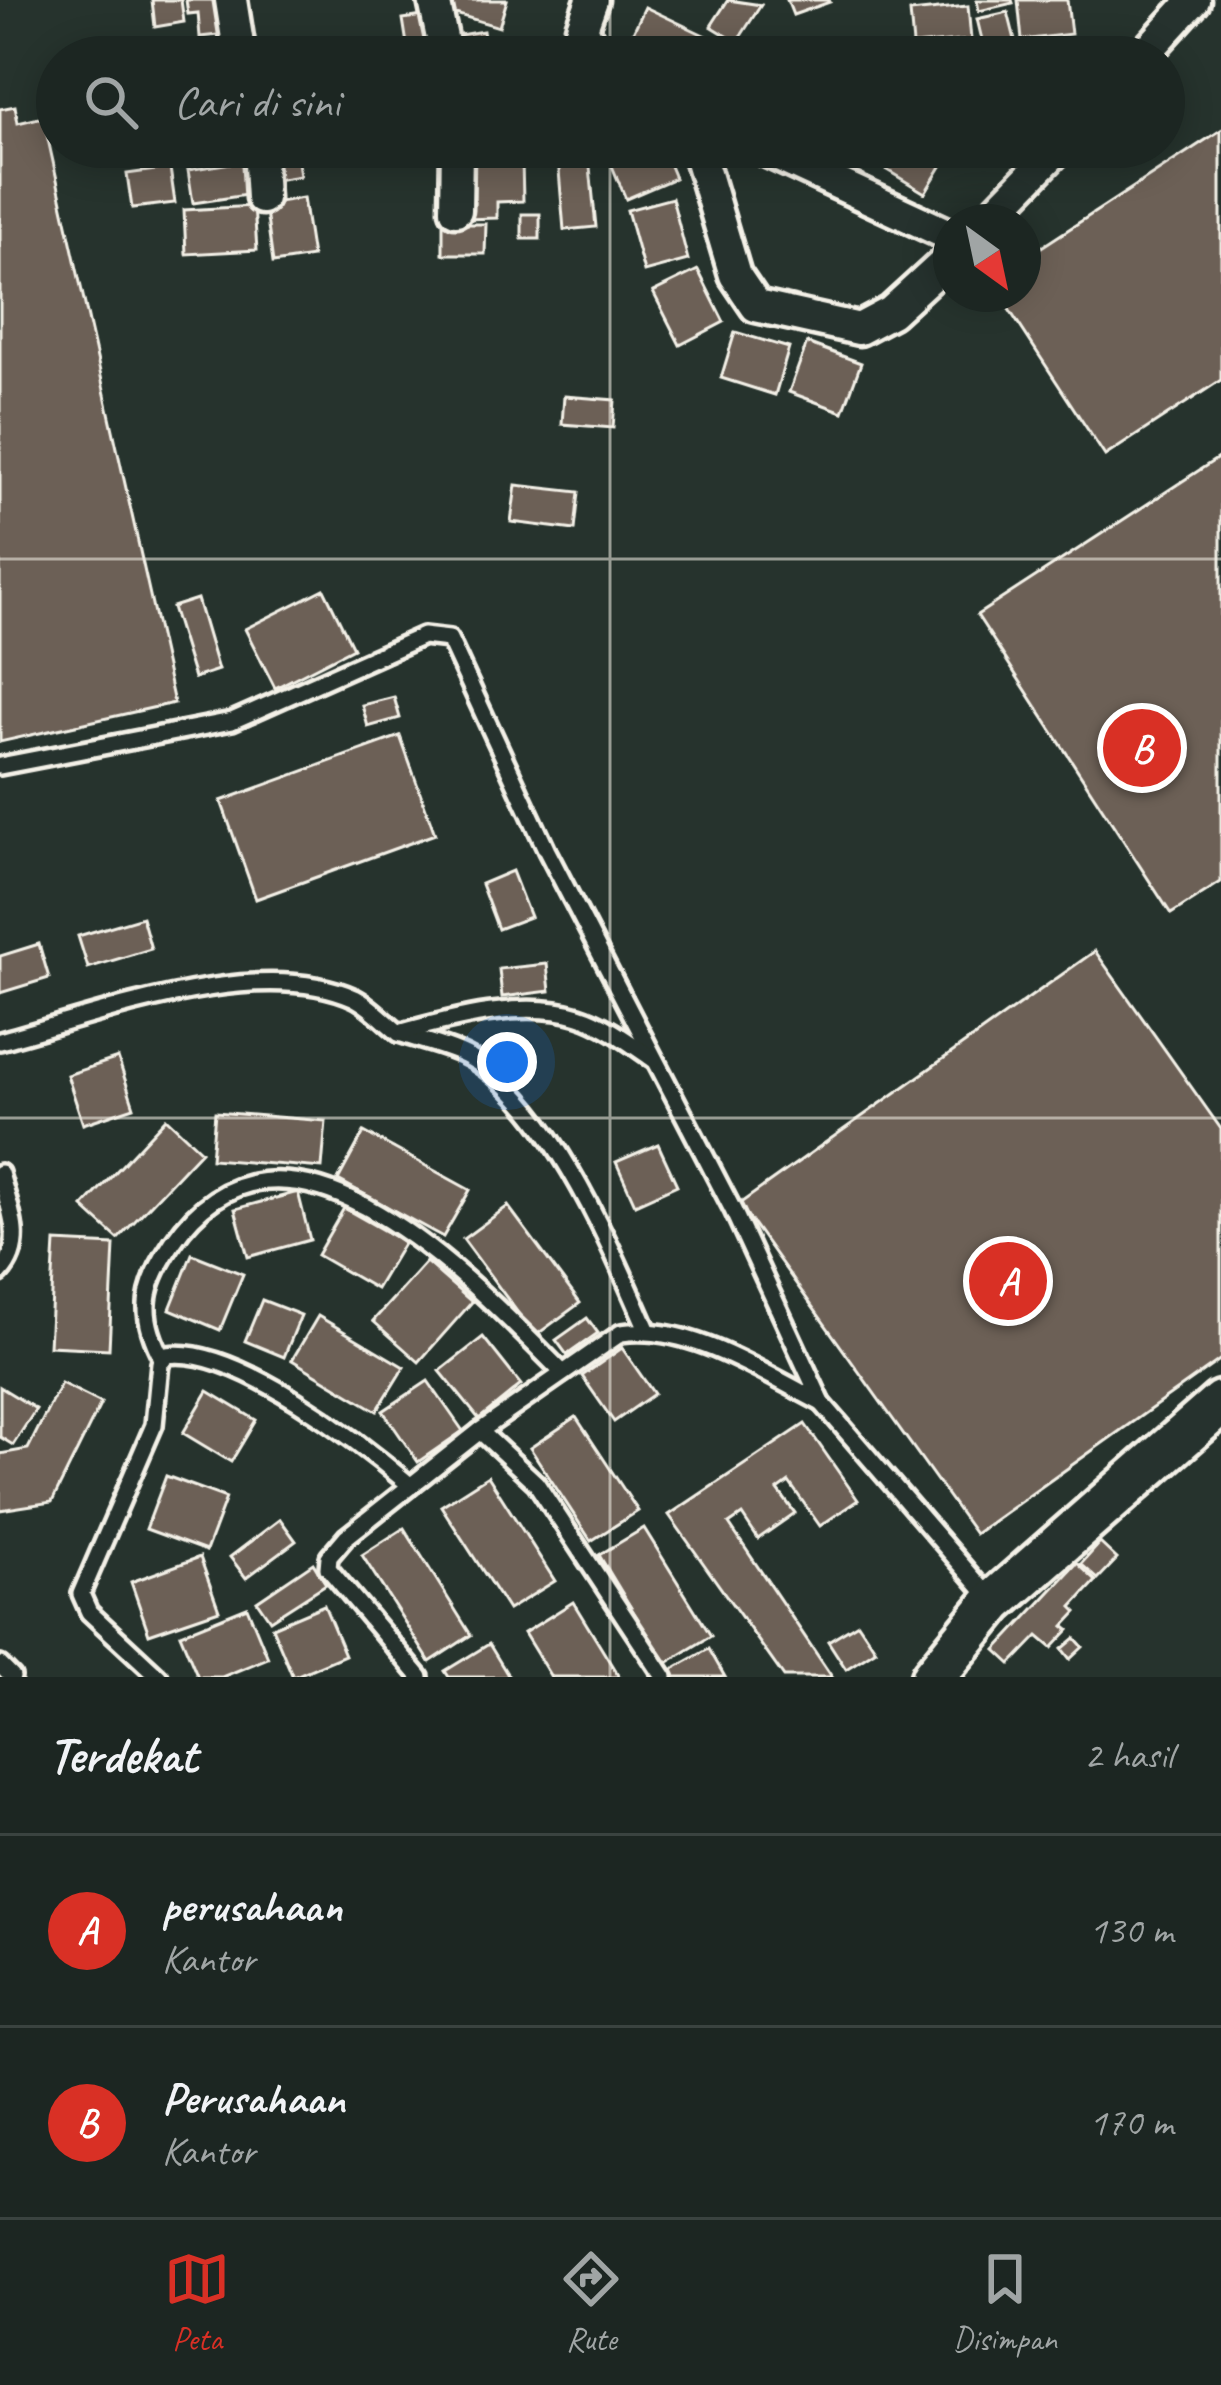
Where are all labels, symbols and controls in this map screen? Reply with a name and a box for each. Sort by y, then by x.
search box [36,36,1185,168]
icon: search [78,69,144,135]
text: Cari di sini [174,74,340,131]
north arrow [933,204,1041,312]
pin: B [1103,703,1181,793]
your location [477,1032,537,1092]
pin: A [969,1236,1047,1326]
text: Terdekat [48,1723,197,1787]
text: 2 hasil [1084,1731,1173,1780]
text: perusahaan [162,1878,342,1935]
text: A [77,1906,97,1955]
text: 130 m [1089,1906,1173,1955]
text: Kantor [162,1935,255,1984]
text: Perusahaan [162,2070,345,2127]
text: B [77,2098,97,2147]
text: 170 m [1089,2098,1173,2147]
text: Kantor [162,2127,255,2176]
tab: Peta [164,2246,230,2360]
tab: Rute [558,2246,624,2360]
tab: Disimpan [953,2246,1057,2360]

